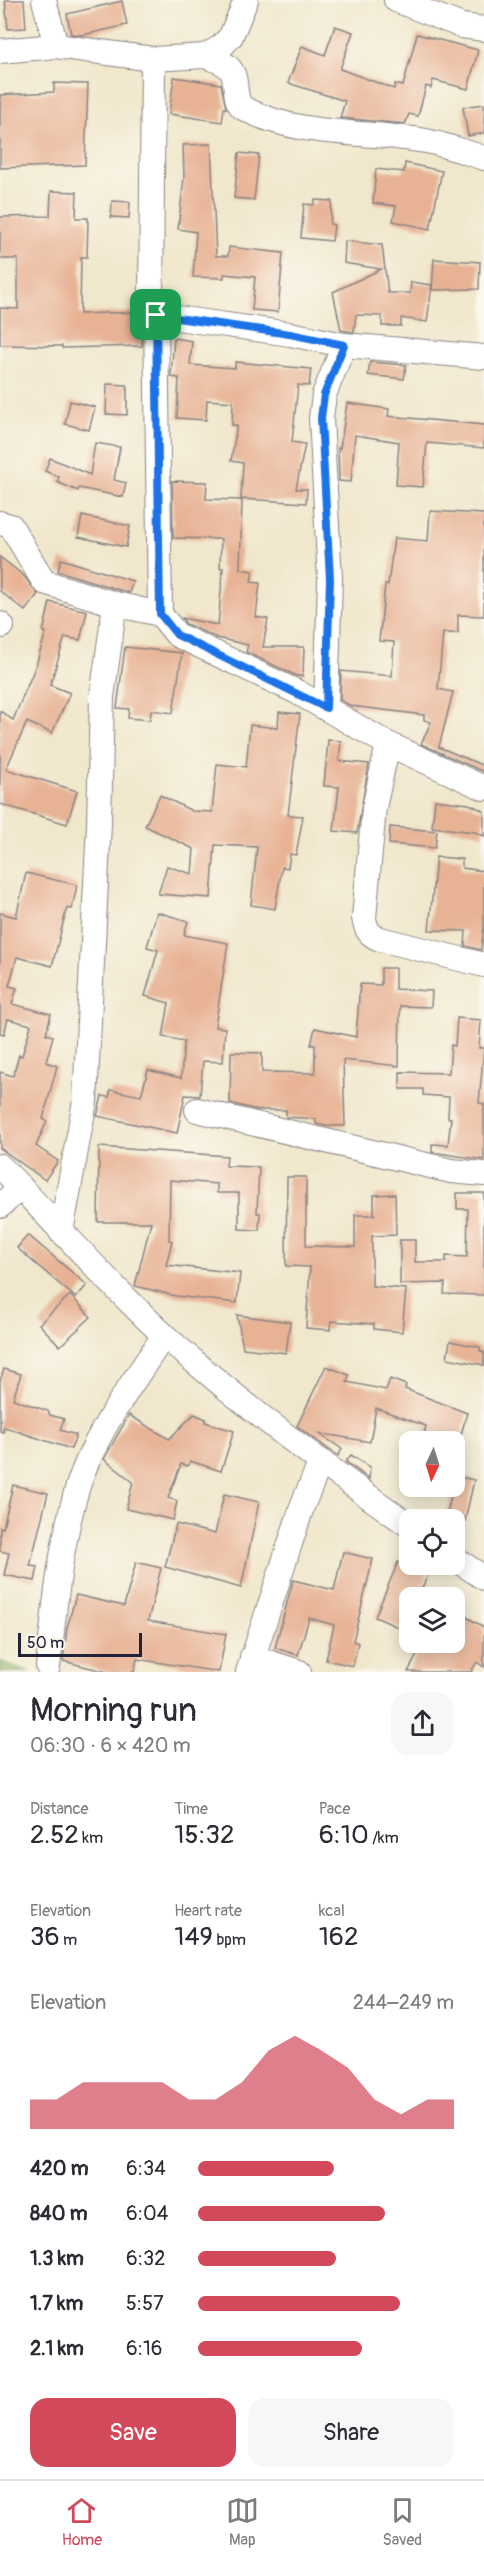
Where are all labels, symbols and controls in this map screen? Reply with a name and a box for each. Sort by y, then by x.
pin [130,289,181,340]
icon: arrive [139,298,172,331]
north arrow [399,1431,465,1497]
map controls [399,1431,465,1653]
button: locate [399,1509,465,1575]
button: layers [399,1587,465,1653]
scale bar [18,1630,142,1658]
text: 50 m [27,1633,64,1653]
text: Morning run [30,1690,197,1731]
button: share [391,1692,454,1755]
text: 06:30 · 6 × 420 m [30,1733,190,1758]
text: Distance [30,1799,89,1819]
text: Time [174,1799,208,1819]
text: Pace [319,1799,350,1819]
text: 2.52 [30,1819,79,1851]
text: 15:32 [174,1819,235,1851]
text: 6:10 [319,1819,369,1851]
text: km [79,1828,103,1848]
text: /km [369,1828,399,1848]
text: Elevation [30,1901,91,1921]
text: Heart rate [174,1901,242,1921]
text: kcal [319,1901,345,1921]
text: 36 [30,1921,60,1953]
text: 149 [174,1921,213,1953]
text: 162 [319,1921,359,1953]
text: m [60,1930,77,1950]
text: bpm [213,1930,246,1950]
text: Elevation [30,1990,106,2015]
text: 244–249 m [353,1990,454,2015]
text: 420 m [30,2156,89,2181]
text: 6:34 [126,2156,166,2181]
text: 840 m [30,2201,87,2226]
text: 6:04 [126,2201,168,2226]
text: 1.3 km [30,2246,84,2271]
text: 6:32 [126,2246,165,2271]
text: 1.7 km [30,2291,83,2316]
text: 5:57 [126,2291,164,2316]
text: 2.1 km [30,2336,84,2361]
text: 6:16 [126,2336,162,2361]
button: Save [30,2398,236,2467]
button: Share [248,2398,454,2467]
tab: Home [62,2494,102,2550]
tab: Map [226,2494,259,2550]
tab: Saved [382,2494,422,2550]

